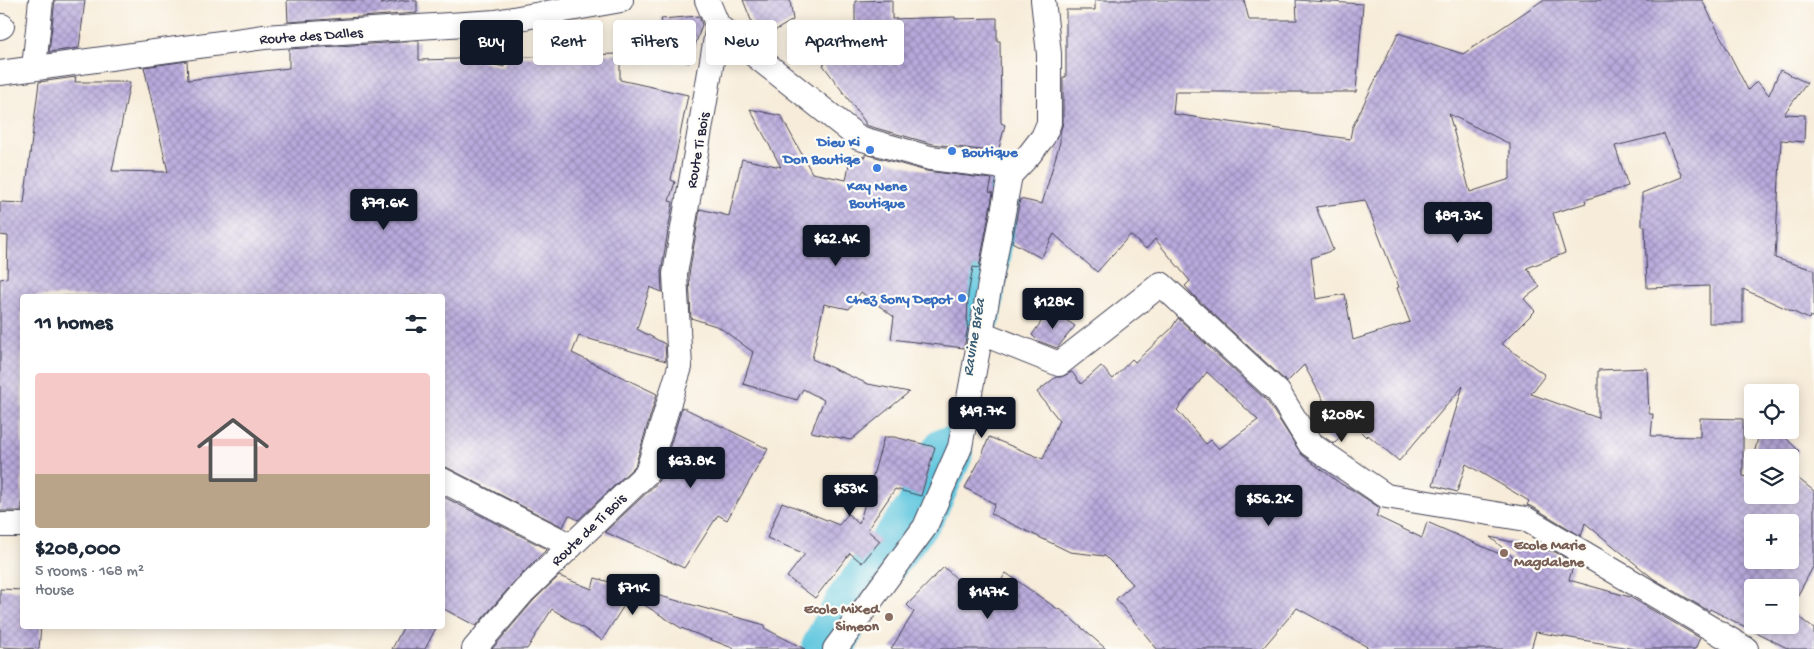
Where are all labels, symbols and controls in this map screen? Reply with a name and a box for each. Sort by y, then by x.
chip: Buy [460,20,523,65]
chip: Rent [533,20,603,65]
chip: Filters [613,20,696,65]
chip: New [706,20,777,65]
chip: Apartment [787,20,904,65]
street label: Route des Dalles [259,24,364,50]
street label: Route Ti Bois [683,110,715,190]
place label: Dieu Ki Don Boutiqe [781,134,861,169]
marker: Dieu Ki Don Boutiqe [864,144,876,156]
place label: Boutique [961,144,1019,162]
marker: Boutique [946,145,958,157]
marker: Kay Nene Boutique [871,162,883,174]
place label: Kay Nene Boutique [846,178,908,213]
pin: $79.6K [343,188,425,231]
text: $79.6K [361,195,407,214]
pin: $89.3K [1417,202,1499,244]
text: $89.3K [1435,208,1481,227]
pin: $62.4K [795,224,877,267]
text: $62.4K [814,231,858,250]
pin: $128K [1018,288,1088,330]
place label: Chez Sony Depot [845,291,954,309]
marker: Chez Sony Depot [956,292,968,304]
text: $128K [1033,294,1073,313]
water label: Ravine Bréa [960,296,991,378]
icon: filters [402,310,430,338]
text: 11 homes [35,312,113,337]
map controls [1744,384,1799,634]
button: locate [1744,384,1799,439]
pin: $49.7K [941,396,1023,439]
pin: $208K [1307,400,1377,443]
text: $49.7K [960,403,1004,422]
icon: home [188,405,278,495]
text: $208K [1321,407,1363,426]
pin: $63.8K [650,446,732,489]
button: layers [1744,449,1799,504]
text: $63.8K [668,453,714,472]
pin: $53K [820,474,880,517]
text: $53K [834,481,866,500]
pin: $56.2K [1228,484,1310,527]
street label: Route de Ti Bois [548,490,631,571]
text: $56.2K [1246,491,1292,510]
button: + [1744,514,1799,569]
place label: Ecole Marie Magdalene [1514,537,1587,572]
text: $208,000 [35,538,121,563]
marker: Ecole Marie Magdalene [1498,547,1510,559]
text: 5 rooms · 168 m² [35,563,144,582]
pin: $71K [603,574,663,616]
pin: $147K [953,578,1023,620]
button: − [1744,579,1799,634]
text: $71K [618,580,648,599]
text: House [35,582,74,601]
text: $147K [969,584,1007,603]
place label: Ecole Mixed Simeon [804,601,881,636]
marker: Ecole Mixed Simeon [883,611,895,623]

